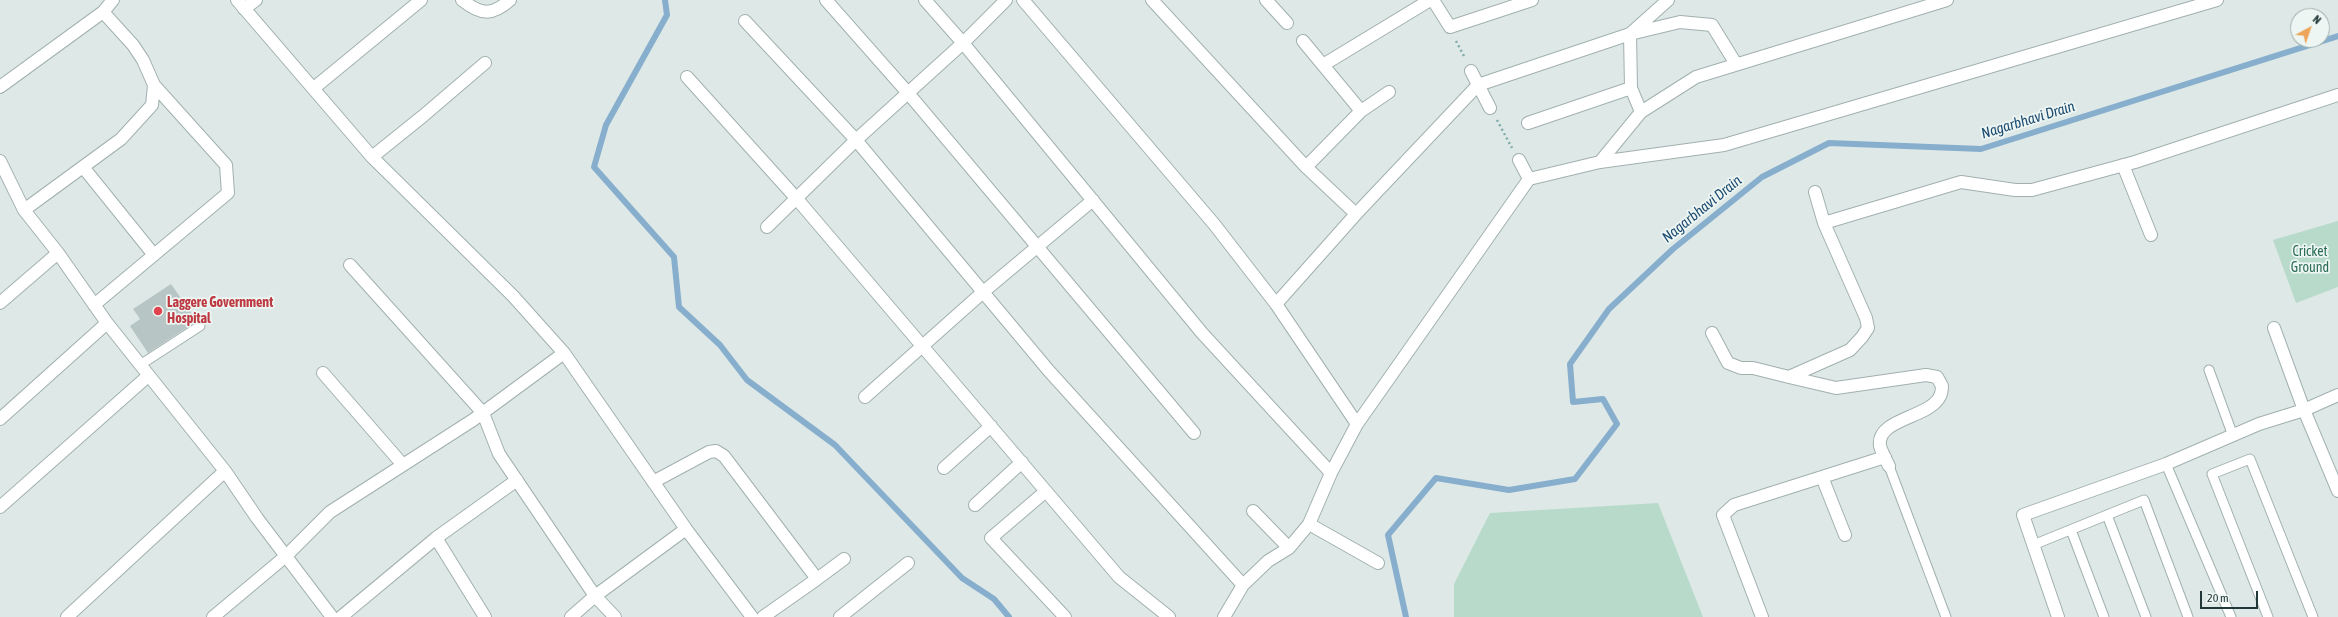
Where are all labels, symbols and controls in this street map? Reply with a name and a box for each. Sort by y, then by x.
north arrow [2290,8,2330,48]
text: N [2311,13,2323,26]
water label: Nagarbhavi Drain [1979,97,2077,143]
water label: Nagarbhavi Drain [1659,171,1745,247]
park label: Cricket Ground [2291,244,2329,276]
place label: Laggere Government Hospital [167,295,273,328]
marker: Laggere Government Hospital [152,305,164,317]
scale bar [2202,583,2260,609]
text: 20 m [2207,591,2229,605]

